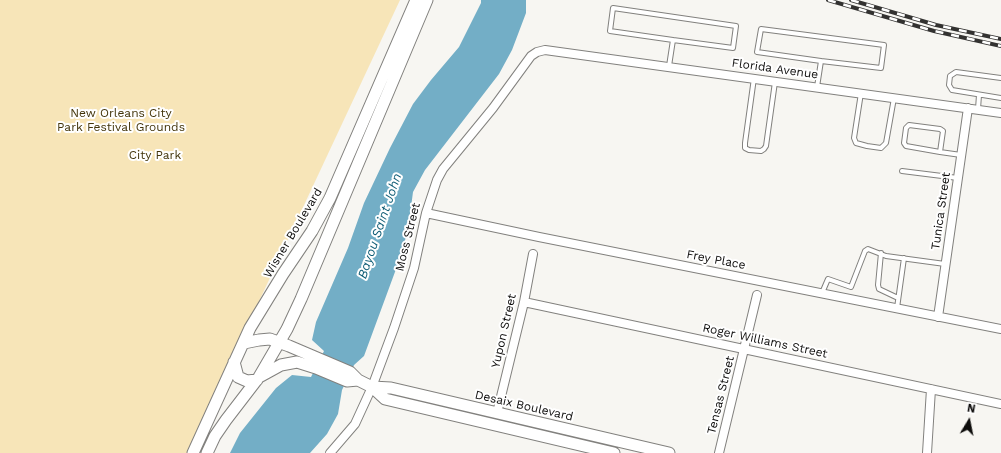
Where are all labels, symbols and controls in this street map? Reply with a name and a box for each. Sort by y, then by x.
street label: Florida Avenue [731,56,819,82]
park label: New Orleans City Park Festival Grounds [57,106,185,134]
park label: City Park [129,148,181,162]
water label: Bayou Saint John [355,171,405,281]
street label: Tunica Street [928,171,954,251]
street label: Wisner Boulevard [260,185,326,281]
street label: Moss Street [393,201,423,273]
street label: Frey Place [685,247,747,273]
street label: Yupon Street [488,292,520,370]
street label: Roger Williams Street [701,321,829,361]
street label: Tensas Street [704,354,738,436]
street label: Desaix Boulevard [473,388,575,424]
north arrow [949,401,989,441]
text: N [966,402,976,416]

